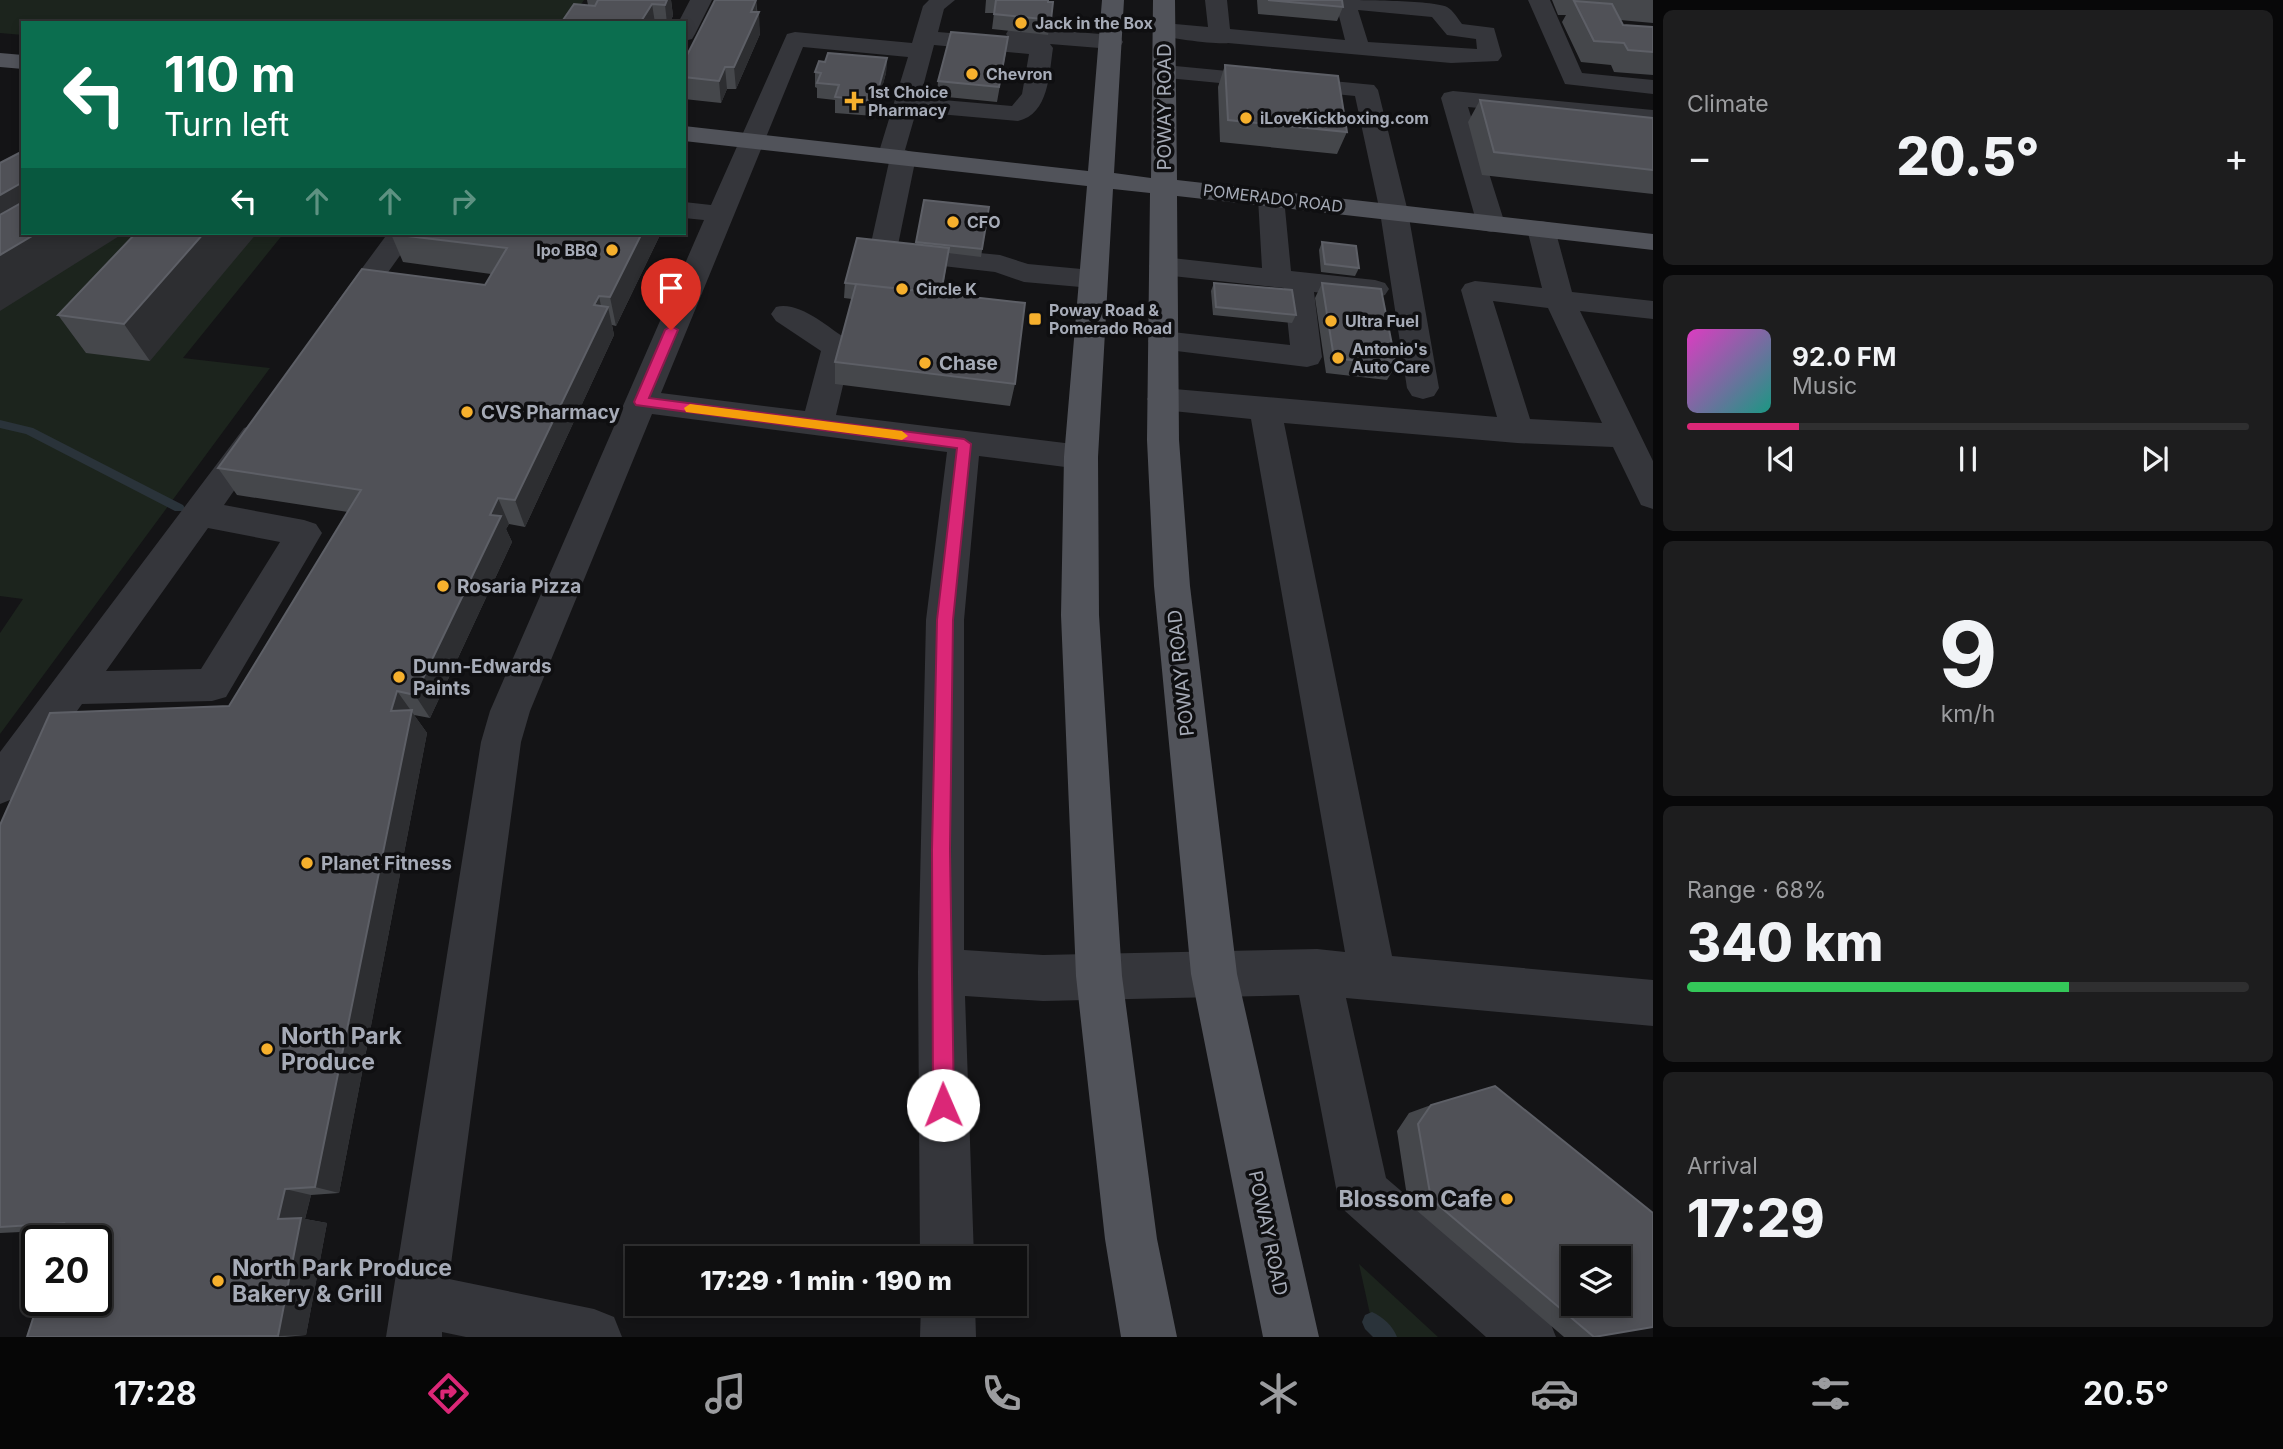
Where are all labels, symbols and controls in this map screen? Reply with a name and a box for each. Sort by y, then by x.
place label: Jack in the Box [1035,13,1153,33]
marker: Jack in the Box [1013,15,1029,31]
street label: POWAY ROAD [1153,43,1176,171]
text: 110 m [164,45,296,104]
icon: left [49,49,140,140]
place label: Chevron [986,64,1053,84]
marker: Chevron [964,66,980,82]
place label: 1st Choice Pharmacy [868,82,948,120]
text: Climate [1687,90,1769,118]
marker: 1st Choice Pharmacy [846,93,862,109]
text: Turn left [164,105,289,144]
place label: iLoveKickboxing.com [1260,108,1429,128]
marker: iLoveKickboxing.com [1238,110,1254,126]
text: 20.5° [1896,125,2040,188]
text: − [1687,134,1712,180]
text: + [2224,134,2249,180]
street label: POMERADO ROAD [1202,179,1344,217]
icon: left [225,182,263,220]
icon: ahead [298,182,336,220]
icon: ahead [371,182,409,220]
icon: right [444,182,482,220]
place label: CFO [967,212,1001,232]
marker: CFO [945,214,961,230]
place label: Ipo BBQ [536,240,598,260]
marker: Ipo BBQ [604,242,620,258]
pin [641,258,701,330]
icon: arrive [652,269,690,307]
place label: Circle K [916,279,977,299]
marker: Circle K [894,281,910,297]
place label: Poway Road & Pomerado Road [1049,300,1172,338]
marker: Poway Road & Pomerado Road [1027,311,1043,327]
place label: Ultra Fuel [1345,311,1419,331]
marker: Ultra Fuel [1323,313,1339,329]
place label: Antonio's Auto Care [1352,339,1430,377]
text: 92.0 FM [1792,341,1896,372]
marker: Antonio's Auto Care [1330,350,1346,366]
place label: Chase [939,352,998,375]
marker: Chase [917,355,933,371]
text: Music [1792,372,1857,400]
place label: CVS Pharmacy [481,401,620,424]
marker: CVS Pharmacy [459,404,475,420]
icon: previous [1762,440,1800,478]
icon: pause [1949,440,1987,478]
icon: next [2136,440,2174,478]
place label: Rosaria Pizza [457,575,581,598]
marker: Rosaria Pizza [435,578,451,594]
text: 9 [1938,599,1998,709]
street label: POWAY ROAD [1163,609,1199,737]
place label: Dunn-Edwards Paints [413,655,552,700]
marker: Dunn-Edwards Paints [391,669,407,685]
text: km/h [1941,700,1995,728]
place label: Planet Fitness [321,852,452,875]
marker: Planet Fitness [299,855,315,871]
text: Range · 68% [1687,876,1826,904]
text: 340 km [1687,911,1883,974]
place label: North Park Produce [281,1022,402,1076]
marker: North Park Produce [259,1041,275,1057]
position arrow [906,1068,980,1142]
text: Arrival [1687,1152,1758,1180]
street label: POWAY ROAD [1244,1168,1292,1298]
place label: Blossom Cafe [1338,1185,1493,1213]
text: 17:29 [1687,1187,1825,1250]
marker: Blossom Cafe [1499,1191,1515,1207]
speed limit sign: 20 [21,1225,112,1316]
map controls [1561,1246,1631,1316]
button: layers [1561,1246,1631,1316]
place label: North Park Produce Bakery & Grill [232,1254,452,1308]
text: 17:29 · 1 min · 190 m [700,1265,952,1296]
marker: North Park Produce Bakery & Grill [210,1273,226,1289]
icon: directions [424,1369,473,1418]
icon: music [701,1369,750,1418]
icon: phone [977,1369,1026,1418]
icon: climate [1254,1369,1303,1418]
icon: car [1530,1369,1579,1418]
icon: filters [1806,1369,1855,1418]
text: 17:28 [114,1374,197,1413]
text: 20.5° [2083,1374,2169,1413]

